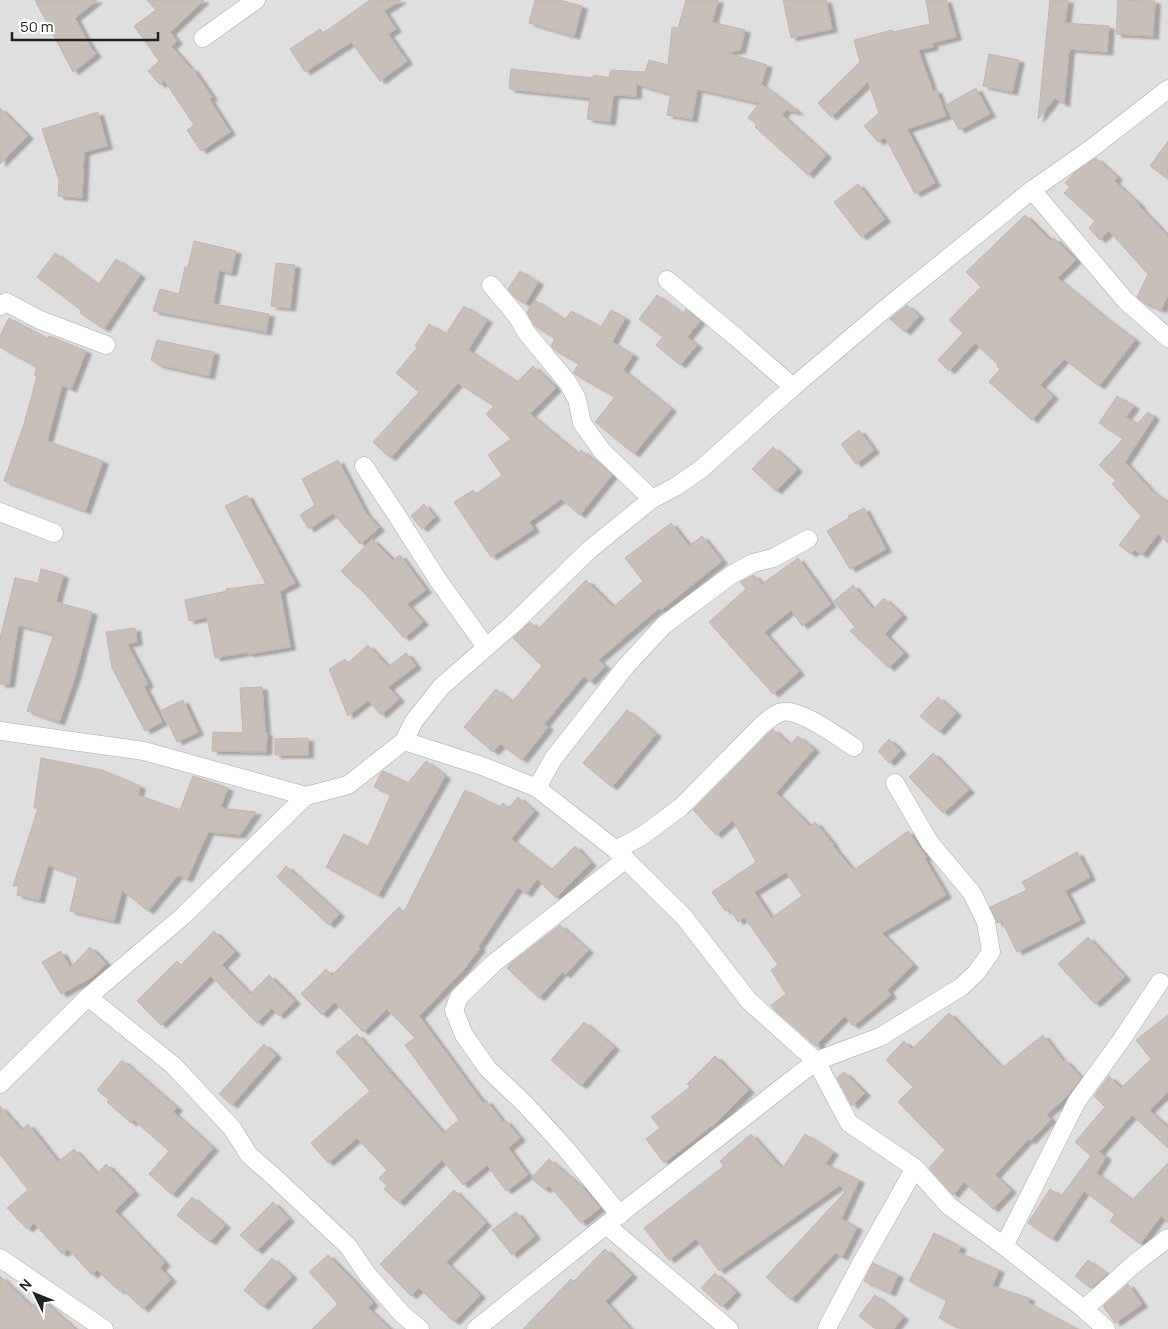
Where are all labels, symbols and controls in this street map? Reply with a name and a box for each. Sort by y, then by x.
scale bar [12,10,159,42]
text: 50 m [20,16,54,37]
north arrow [10,1269,60,1319]
text: N [15,1275,36,1295]

